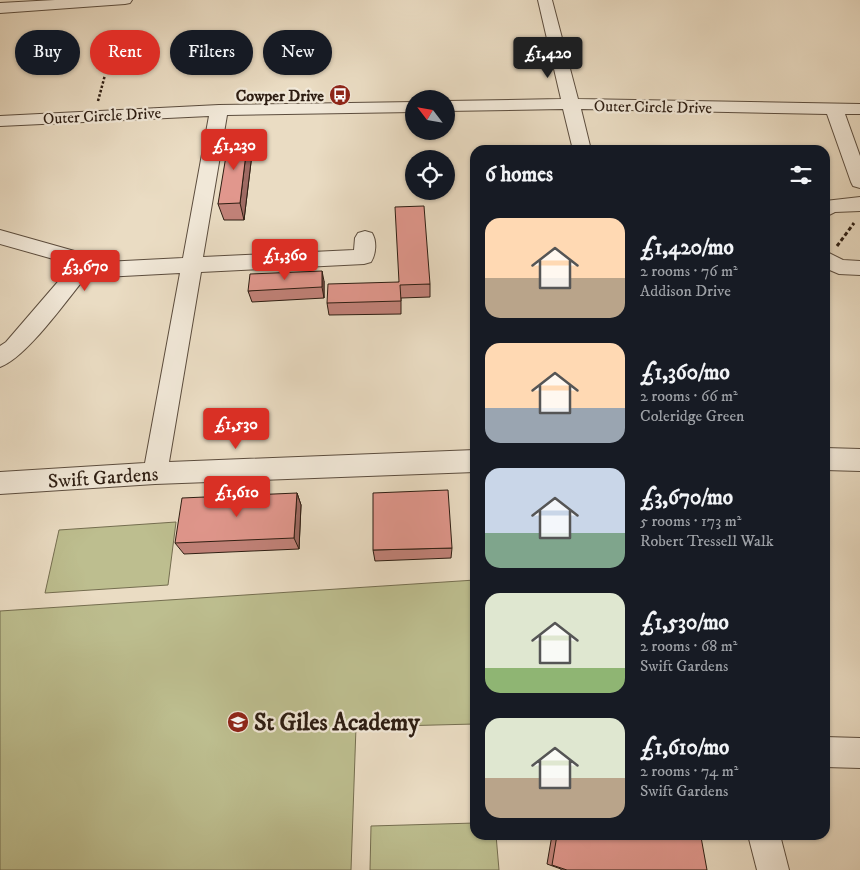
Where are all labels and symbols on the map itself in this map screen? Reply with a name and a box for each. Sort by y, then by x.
pin: £1,420 [507,36,589,79]
bus stop icon: Cowper Drive [328,83,352,107]
place label: Cowper Drive [236,86,324,106]
north arrow [405,90,455,140]
street label: Outer Circle Drive [594,96,713,118]
street label: Outer Circle Drive [43,103,162,129]
pin: £1,230 [193,128,275,171]
pin: £1,360 [244,238,326,281]
pin: £3,670 [44,250,126,292]
pin: £1,530 [195,408,277,450]
street label: Swift Gardens [47,462,159,495]
pin: £1,610 [196,476,278,518]
place label: St Giles Academy [254,708,420,738]
school or university icon: St Giles Academy [226,710,250,734]

